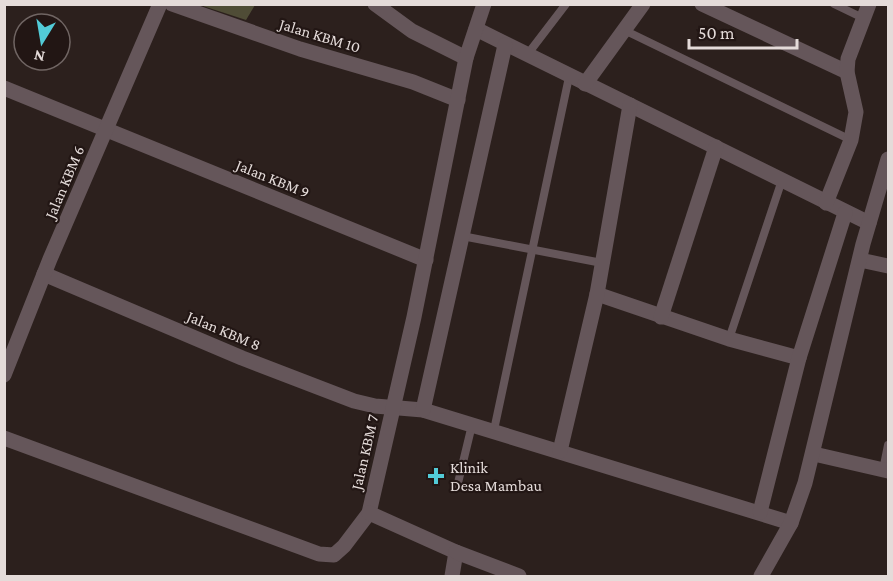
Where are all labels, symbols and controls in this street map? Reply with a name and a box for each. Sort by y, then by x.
north arrow [12,12,72,72]
scale bar [689,12,797,50]
street label: Jalan KBM 10 [275,14,362,57]
text: 50 m [698,23,735,43]
text: N [32,47,46,66]
street label: Jalan KBM 6 [41,143,88,224]
street label: Jalan KBM 9 [231,155,312,202]
street label: Jalan KBM 8 [182,307,263,354]
street label: Jalan KBM 7 [347,412,383,494]
place label: Klinik Desa Mambau [450,459,543,494]
marker: Klinik Desa Mambau [427,467,445,485]

